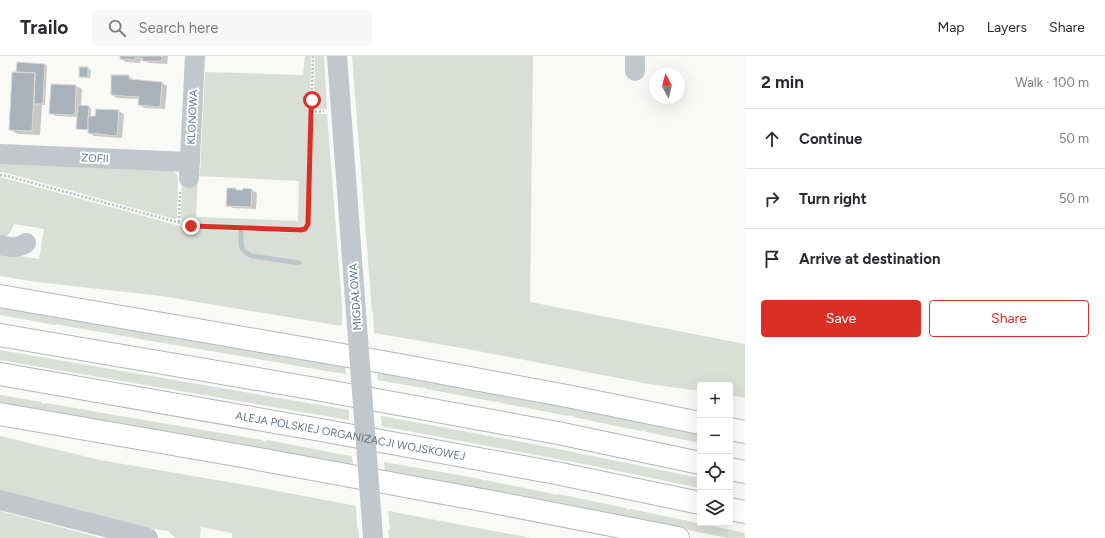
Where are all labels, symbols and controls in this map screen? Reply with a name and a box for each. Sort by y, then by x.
search box [92,10,372,46]
text: Trailo [20,16,68,39]
icon: search [106,17,128,39]
text: Search here [138,19,219,37]
text: Map [937,19,965,36]
text: Layers [987,19,1027,36]
text: Share [1049,19,1085,36]
north arrow [649,68,685,104]
text: 2 min [761,72,804,92]
text: Walk · 100 m [1015,75,1089,90]
street label: KLONOWA [185,88,200,145]
route start [303,91,321,109]
icon: ahead [761,128,783,150]
text: Continue [799,130,862,148]
text: 50 m [1059,131,1089,146]
street label: ZOFII [81,151,109,166]
icon: right [761,188,783,210]
text: Turn right [799,190,867,208]
text: 50 m [1059,191,1089,206]
route end [182,217,200,235]
icon: arrive [761,248,783,270]
text: Arrive at destination [799,250,940,268]
street label: MIGDAŁOWA [347,262,364,331]
button: Save [761,300,921,337]
button: Share [929,300,1089,337]
map controls [697,382,733,526]
button: + [697,382,733,418]
street label: ALEJA POLSKIEJ ORGANIZACJI WOJSKOWEJ [235,409,466,463]
button: − [697,418,733,454]
button: locate [697,454,733,490]
button: layers [697,490,733,526]

